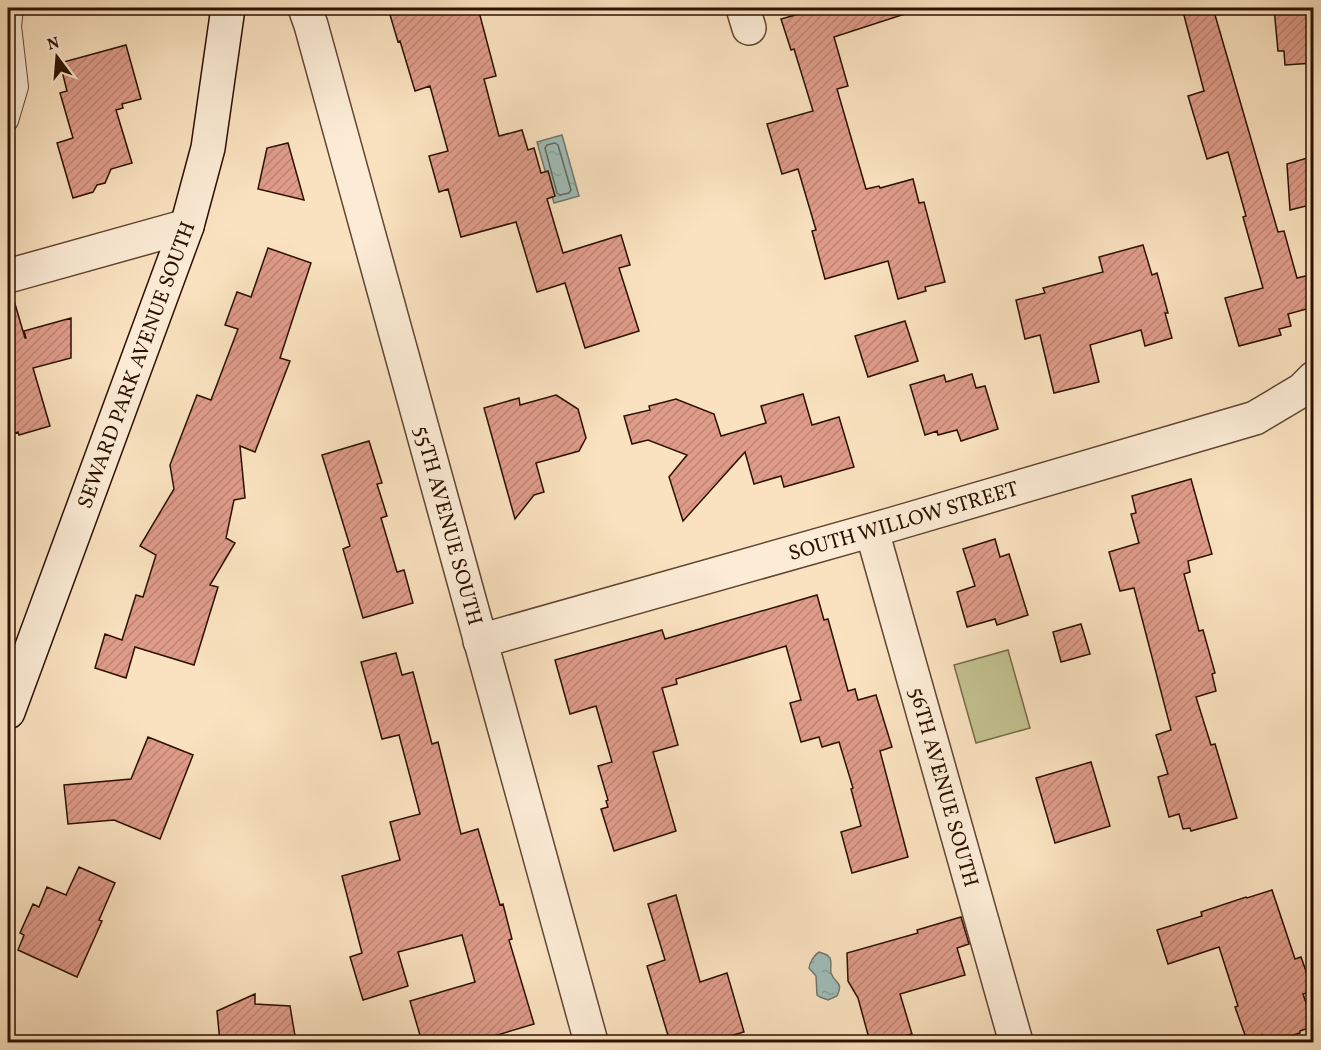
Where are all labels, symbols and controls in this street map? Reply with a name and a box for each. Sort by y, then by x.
north arrow [27,27,87,87]
text: N [45,32,62,57]
street label: SEWARD PARK AVENUE SOUTH [71,218,203,513]
street label: 55TH AVENUE SOUTH [406,423,489,629]
street label: SOUTH WILLOW STREET [785,475,1022,569]
street label: 56TH AVENUE SOUTH [901,684,985,891]

